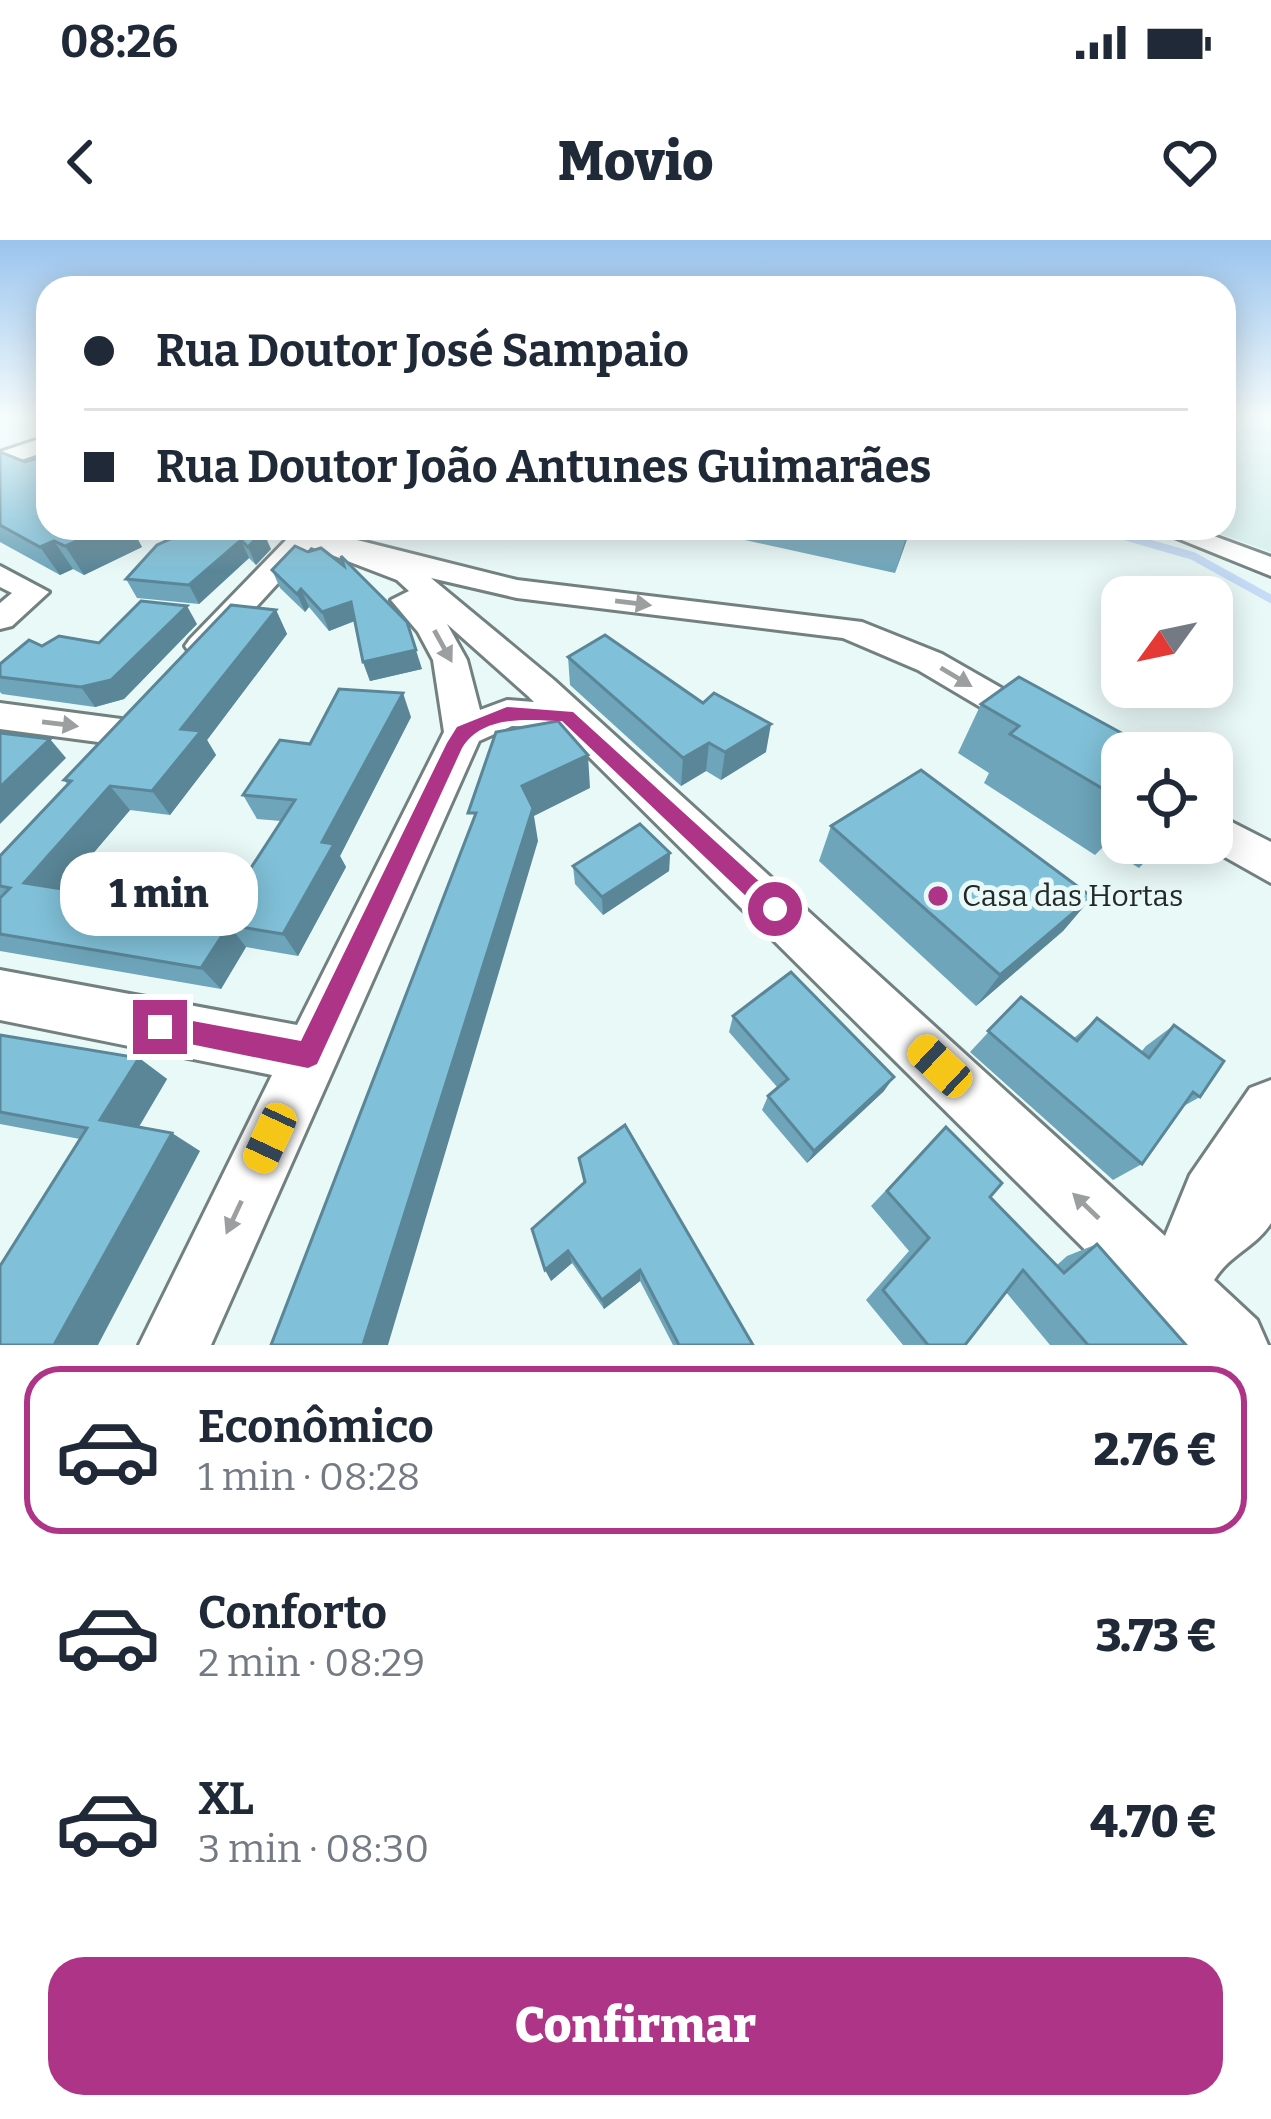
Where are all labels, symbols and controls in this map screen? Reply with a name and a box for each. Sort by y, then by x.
text: 08:26 [60,15,178,69]
icon: back [48,129,114,195]
icon: heart [1157,129,1223,195]
text: Movio [558,130,713,194]
text: Rua Doutor José Sampaio [156,324,689,378]
text: Rua Doutor João Antunes Guimarães [156,440,932,494]
north arrow [1101,576,1233,708]
map controls [1101,576,1233,864]
one-way arrow [615,593,652,612]
one-way arrow [432,629,453,663]
one-way arrow [939,666,973,687]
one-way arrow [42,715,80,734]
button: locate [1101,732,1233,864]
callout: 1 min [61,853,259,937]
text: 1 min [109,871,209,917]
place label: Casa das Hortas [962,878,1183,914]
route start [748,882,802,936]
marker: Casa das Hortas [925,883,951,909]
route end [133,1000,187,1054]
car [901,1028,979,1104]
car [238,1098,302,1178]
one-way arrow [1072,1193,1101,1221]
one-way arrow [224,1200,244,1235]
icon: car [54,1396,162,1504]
text: Econômico [198,1400,434,1454]
text: 2.76 € [1094,1423,1217,1477]
text: 1 min · 08:28 [198,1454,420,1500]
icon: car [54,1582,162,1690]
text: Conforto [198,1586,387,1640]
text: 3.73 € [1095,1609,1217,1663]
text: 2 min · 08:29 [198,1640,425,1686]
icon: car [54,1768,162,1876]
text: XL [198,1772,254,1826]
text: 4.70 € [1090,1795,1217,1849]
text: 3 min · 08:30 [198,1826,429,1872]
button: Confirmar [48,1957,1223,2095]

